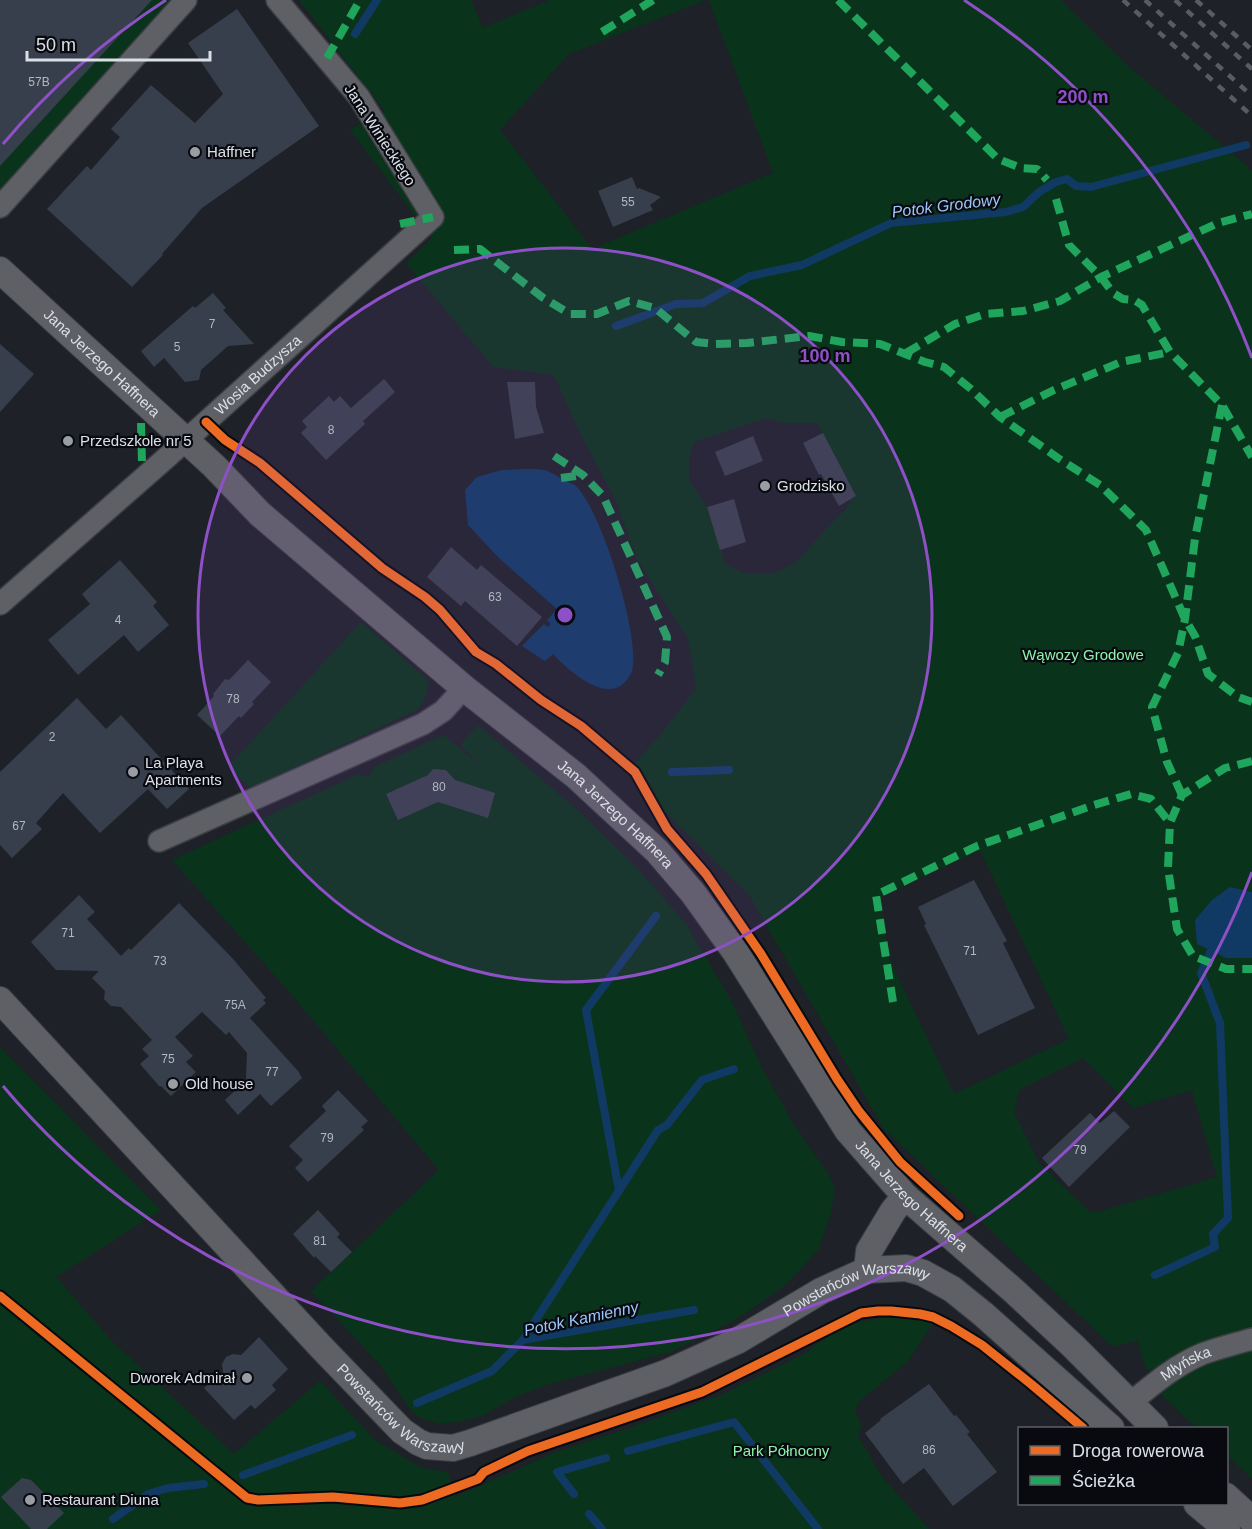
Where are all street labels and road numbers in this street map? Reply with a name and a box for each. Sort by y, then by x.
street label: Jana Winieckiego [341,81,420,189]
street label: Jana Jerzego Haffnera [40,305,164,421]
street label: Wosia Budzysza [211,331,305,418]
street label: Jana Jerzego Haffnera [555,756,677,872]
street label: Jana Jerzego Haffnera [852,1136,972,1255]
street label: Powstańców Warszawy [780,1259,934,1320]
street label: Młyńska [1157,1342,1213,1384]
street label: Powstańców Warszawy [334,1360,467,1456]

